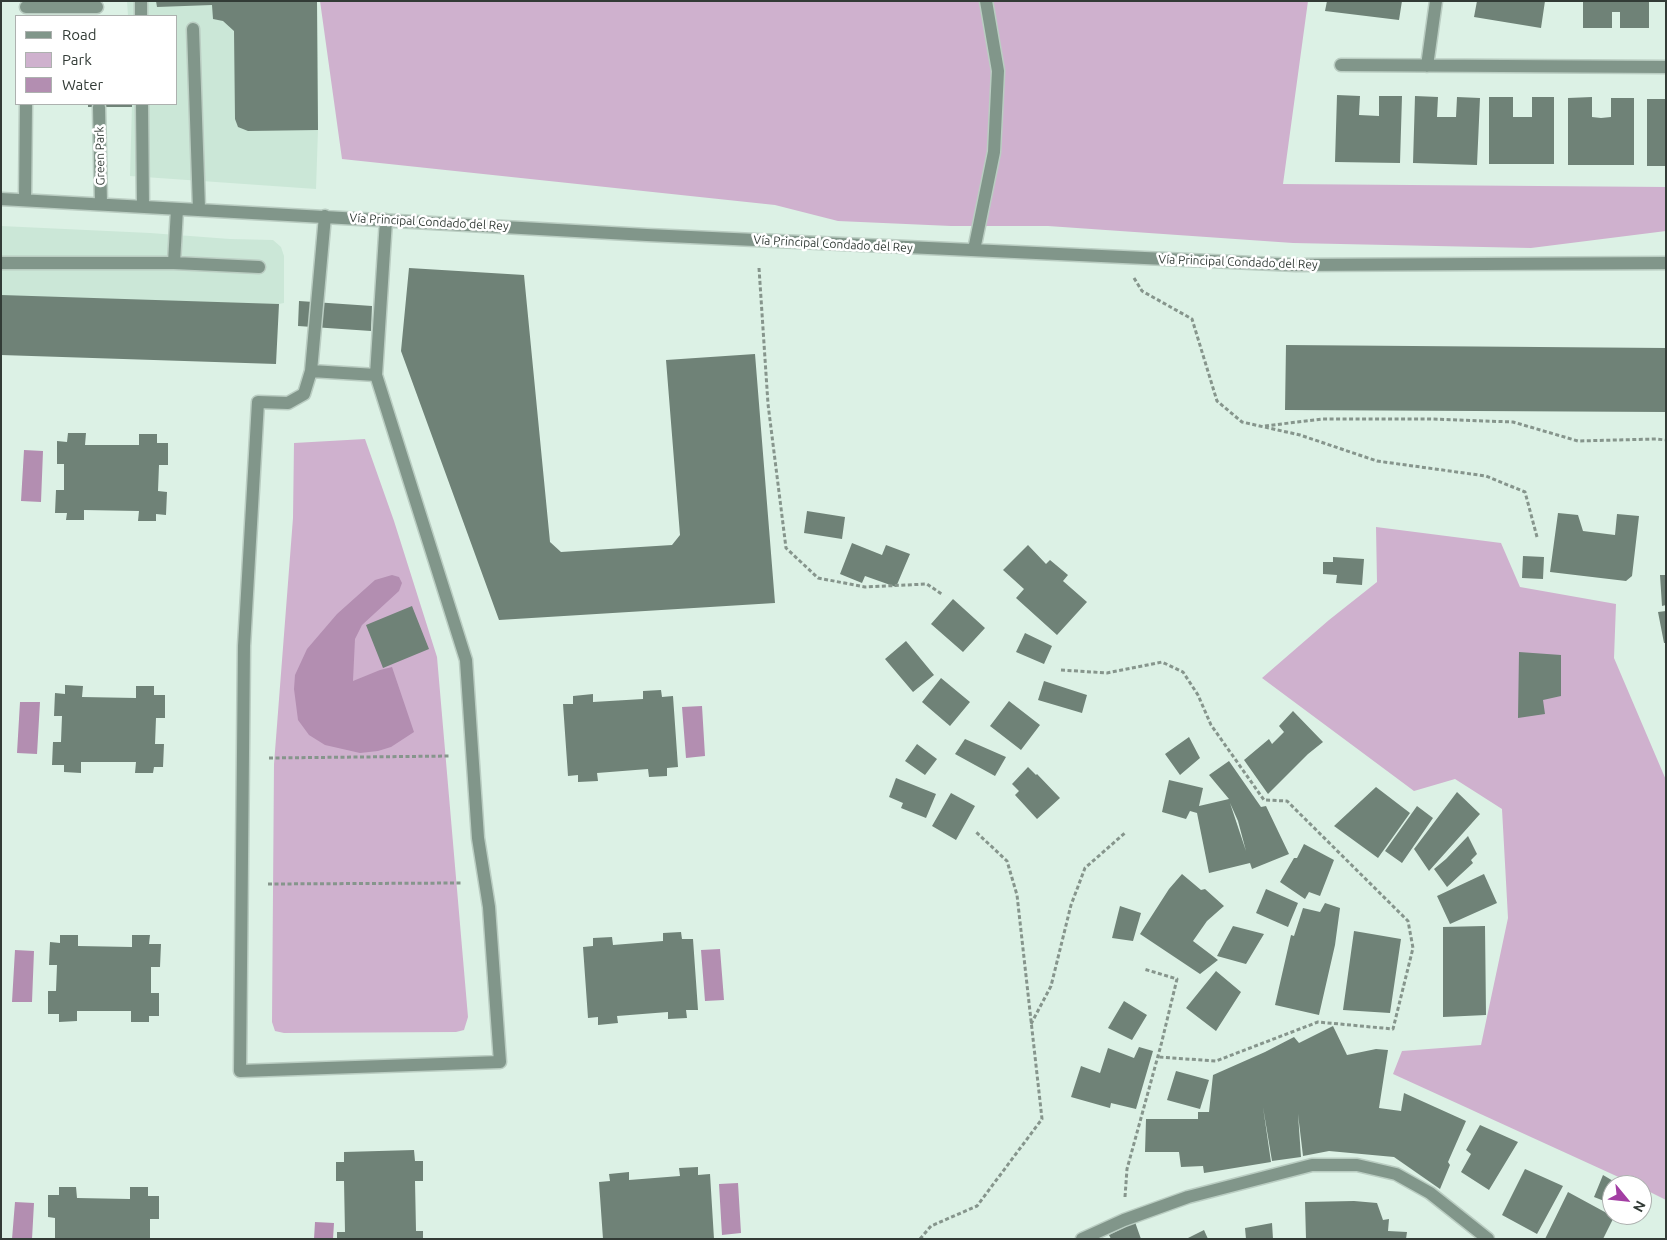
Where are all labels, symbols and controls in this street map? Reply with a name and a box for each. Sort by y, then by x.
legend [15,15,178,105]
text: Road [62,26,97,43]
text: Park [62,51,92,68]
text: Water [62,76,103,93]
street label: Green Park [92,126,108,186]
street label: Vía Principal Condado del Rey [349,211,509,233]
street label: Vía Principal Condado del Rey [753,233,913,255]
street label: Vía Principal Condado del Rey [1158,252,1318,272]
north arrow [1602,1175,1652,1225]
text: N [1630,1198,1649,1215]

